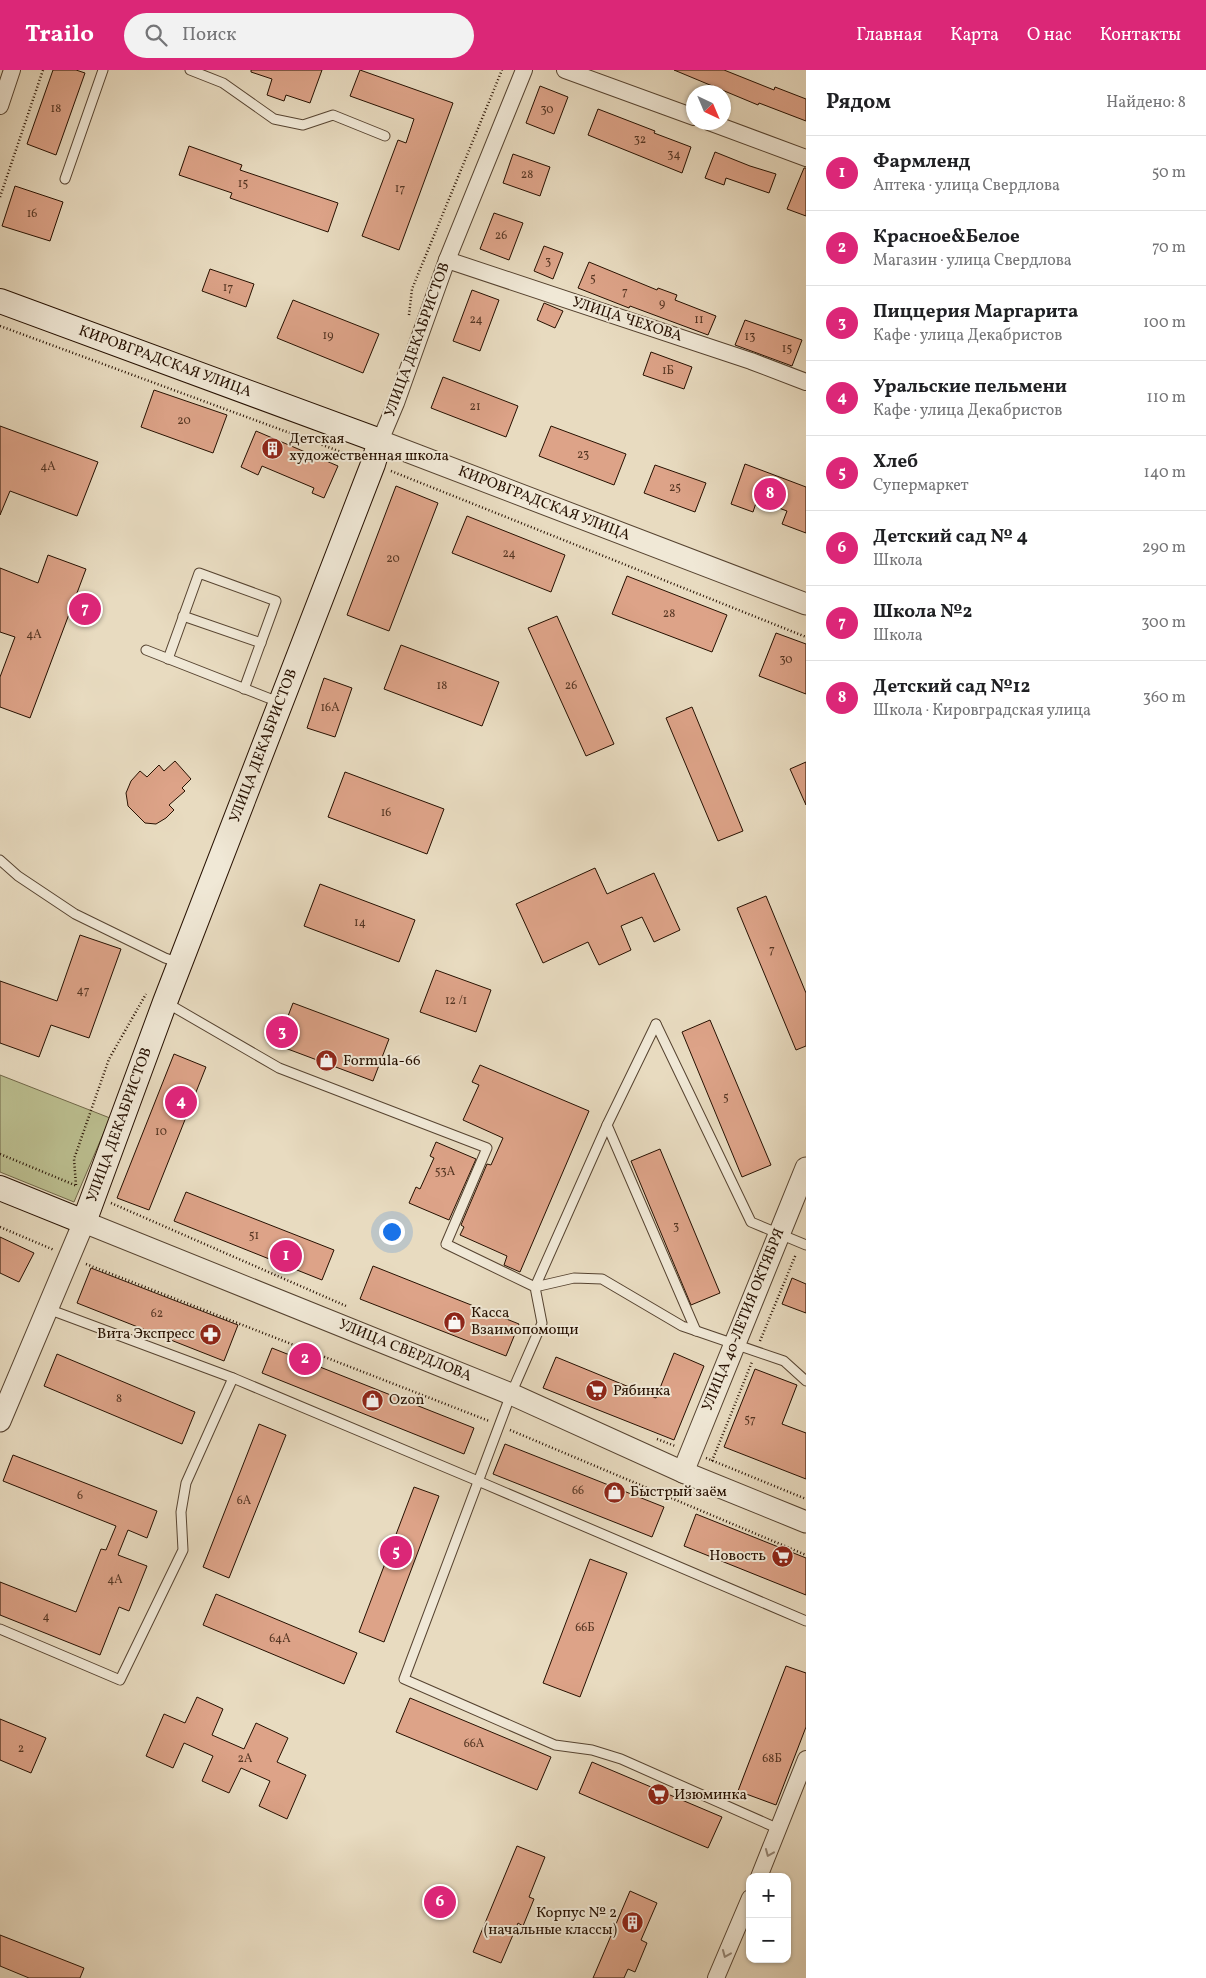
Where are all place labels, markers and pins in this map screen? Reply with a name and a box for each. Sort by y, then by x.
place label: Детская художественная школа [289,429,449,467]
building icon: Детская художественная школа [261,436,285,460]
pin: 8 [754,475,786,513]
pin: 7 [69,590,101,628]
pin: 3 [266,1013,298,1051]
shop icon: Formula-66 [315,1049,339,1073]
place label: Formula-66 [343,1051,421,1072]
pin: 4 [165,1083,197,1121]
pin: 1 [270,1237,302,1275]
place label: Касса Взаимопомощи [471,1303,579,1341]
shop icon: Касса Взаимопомощи [443,1310,467,1334]
pharmacy icon: Вита Экспресс [199,1322,223,1346]
place label: Вита Экспресс [97,1324,195,1345]
pin: 2 [289,1340,321,1378]
supermarket icon: Рябинка [585,1379,609,1403]
place label: Рябинка [613,1381,670,1402]
shop icon: Ozon [361,1388,385,1412]
place label: Ozon [389,1390,424,1411]
shop icon: Быстрый заём [602,1480,626,1504]
place label: Быстрый заём [630,1482,727,1503]
pin: 5 [380,1533,412,1571]
supermarket icon: Новость [770,1544,794,1568]
place label: Новость [709,1546,766,1567]
supermarket icon: Изюминка [646,1783,670,1807]
place label: Изюминка [674,1785,747,1806]
pin: 6 [424,1883,456,1921]
place label: Корпус № 2 (начальные классы) [484,1903,617,1941]
building icon: Корпус № 2 (начальные классы) [621,1910,645,1934]

